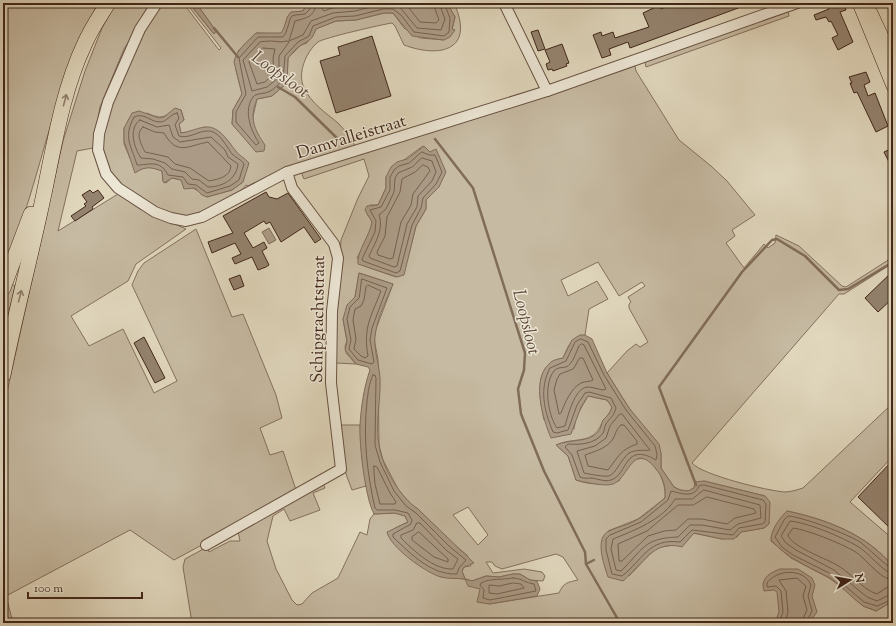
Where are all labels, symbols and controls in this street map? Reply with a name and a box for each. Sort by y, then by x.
water label: Loopsloot [245,46,315,106]
one-way arrow [62,94,69,107]
street label: Damvalleistraat [294,110,410,166]
street label: Schipgrachtstraat [306,255,332,383]
water label: Loopsloot [504,287,546,359]
one-way arrow [17,290,24,303]
north arrow [830,560,870,600]
text: N [850,571,868,584]
scale bar [28,574,142,600]
text: 100 m [34,580,63,598]

